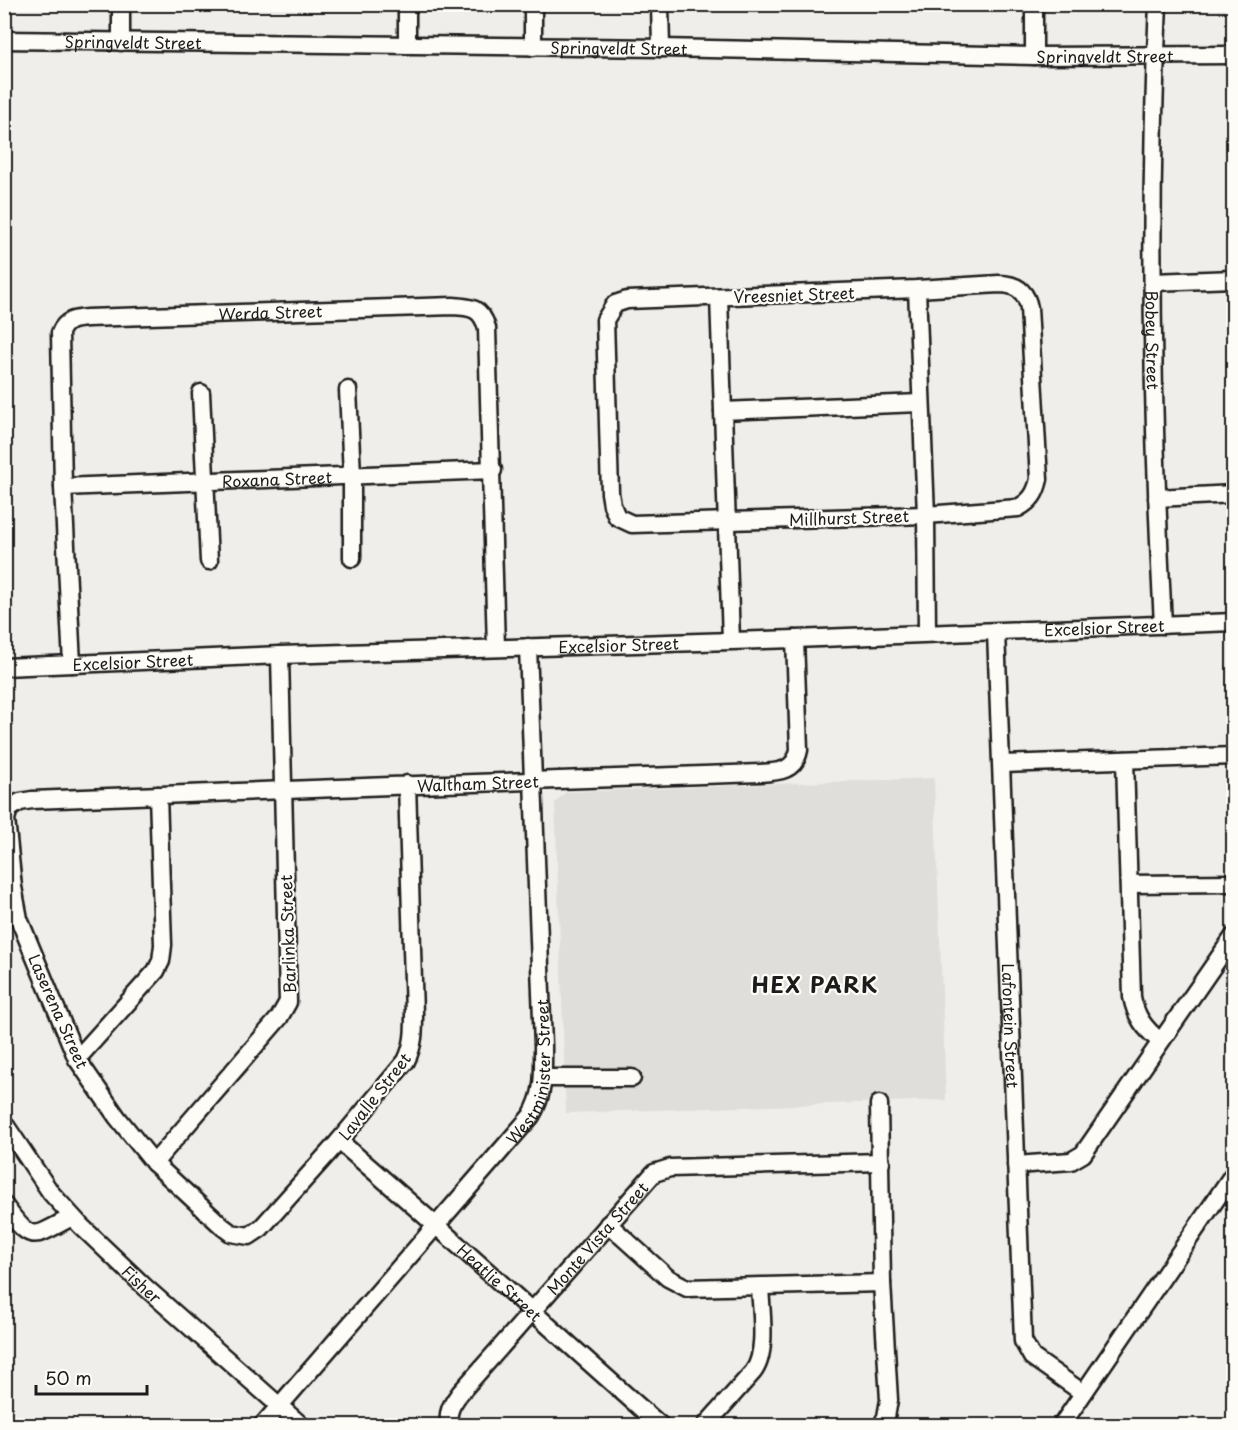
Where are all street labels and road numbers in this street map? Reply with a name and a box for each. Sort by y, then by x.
street label: Springveldt Street [64,29,202,54]
street label: Springveldt Street [550,35,688,61]
street label: Springveldt Street [1036,43,1174,68]
street label: Vreesniet Street [733,280,855,308]
street label: Bobey Street [1140,290,1166,390]
street label: Werda Street [218,298,323,326]
street label: Roxana Street [221,464,333,493]
street label: Millhurst Street [789,503,910,531]
street label: Excelsior Street [1043,613,1166,641]
street label: Excelsior Street [558,631,680,658]
street label: Excelsior Street [72,647,194,676]
street label: Waltham Street [416,769,540,797]
street label: Barlinka Street [273,874,301,994]
street label: Laserena Street [23,950,95,1072]
street label: Lafontein Street [997,963,1025,1089]
street label: Westminister Street [500,999,555,1149]
street label: Lavalle Street [332,1047,416,1145]
street label: Monte Vista Street [540,1176,654,1299]
street label: Heatlie Street [452,1238,547,1327]
street label: Fisher [117,1259,168,1309]

